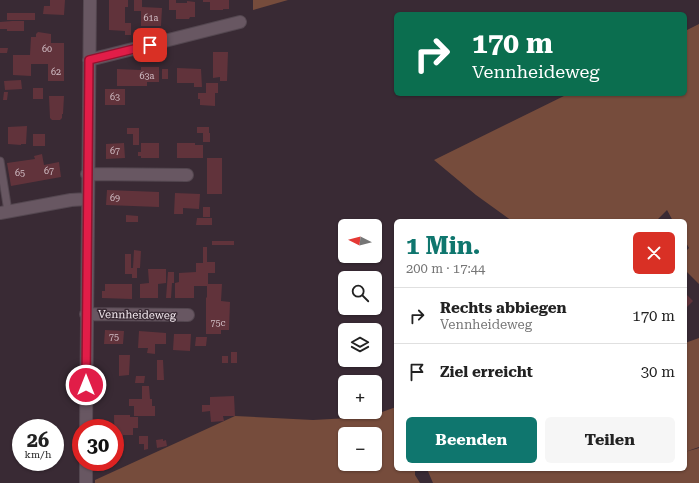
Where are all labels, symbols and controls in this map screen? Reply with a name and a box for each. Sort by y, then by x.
house number: 61a [144,13,159,23]
text: 170 m [472,27,553,60]
pin [133,28,167,62]
icon: right [406,28,458,80]
icon: arrive [139,34,161,56]
house number: 60 [42,44,52,54]
text: Vennheideweg [472,61,599,82]
house number: 62 [51,67,61,77]
house number: 63a [140,71,155,81]
house number: 63 [110,92,120,102]
house number: 67 [110,146,120,156]
house number: 67 [44,166,54,176]
house number: 65 [15,168,25,178]
house number: 69 [110,193,120,203]
north arrow [338,219,382,263]
map controls [338,219,382,471]
text: 1 Min. [406,232,480,260]
button: close [633,232,675,274]
text: 200 m · 17:44 [406,261,485,276]
button: search [338,271,382,315]
text: Rechts abbiegen [440,299,567,317]
icon: right [406,305,428,327]
text: 170 m [632,307,675,325]
street label: Vennheideweg [98,308,177,322]
text: Vennheideweg [440,317,532,332]
house number: 75c [210,318,226,328]
button: layers [338,323,382,367]
house number: 75 [109,332,119,342]
icon: arrive [406,361,428,383]
text: Ziel erreicht [440,363,533,381]
text: 30 m [641,363,675,381]
position arrow [65,364,107,406]
button: + [338,375,382,419]
button: Beenden [406,417,537,463]
button: Teilen [545,417,675,463]
speed limit sign: 30 [72,419,124,471]
button: − [338,427,382,471]
text: 26 [27,428,49,452]
text: km/h [25,449,51,460]

